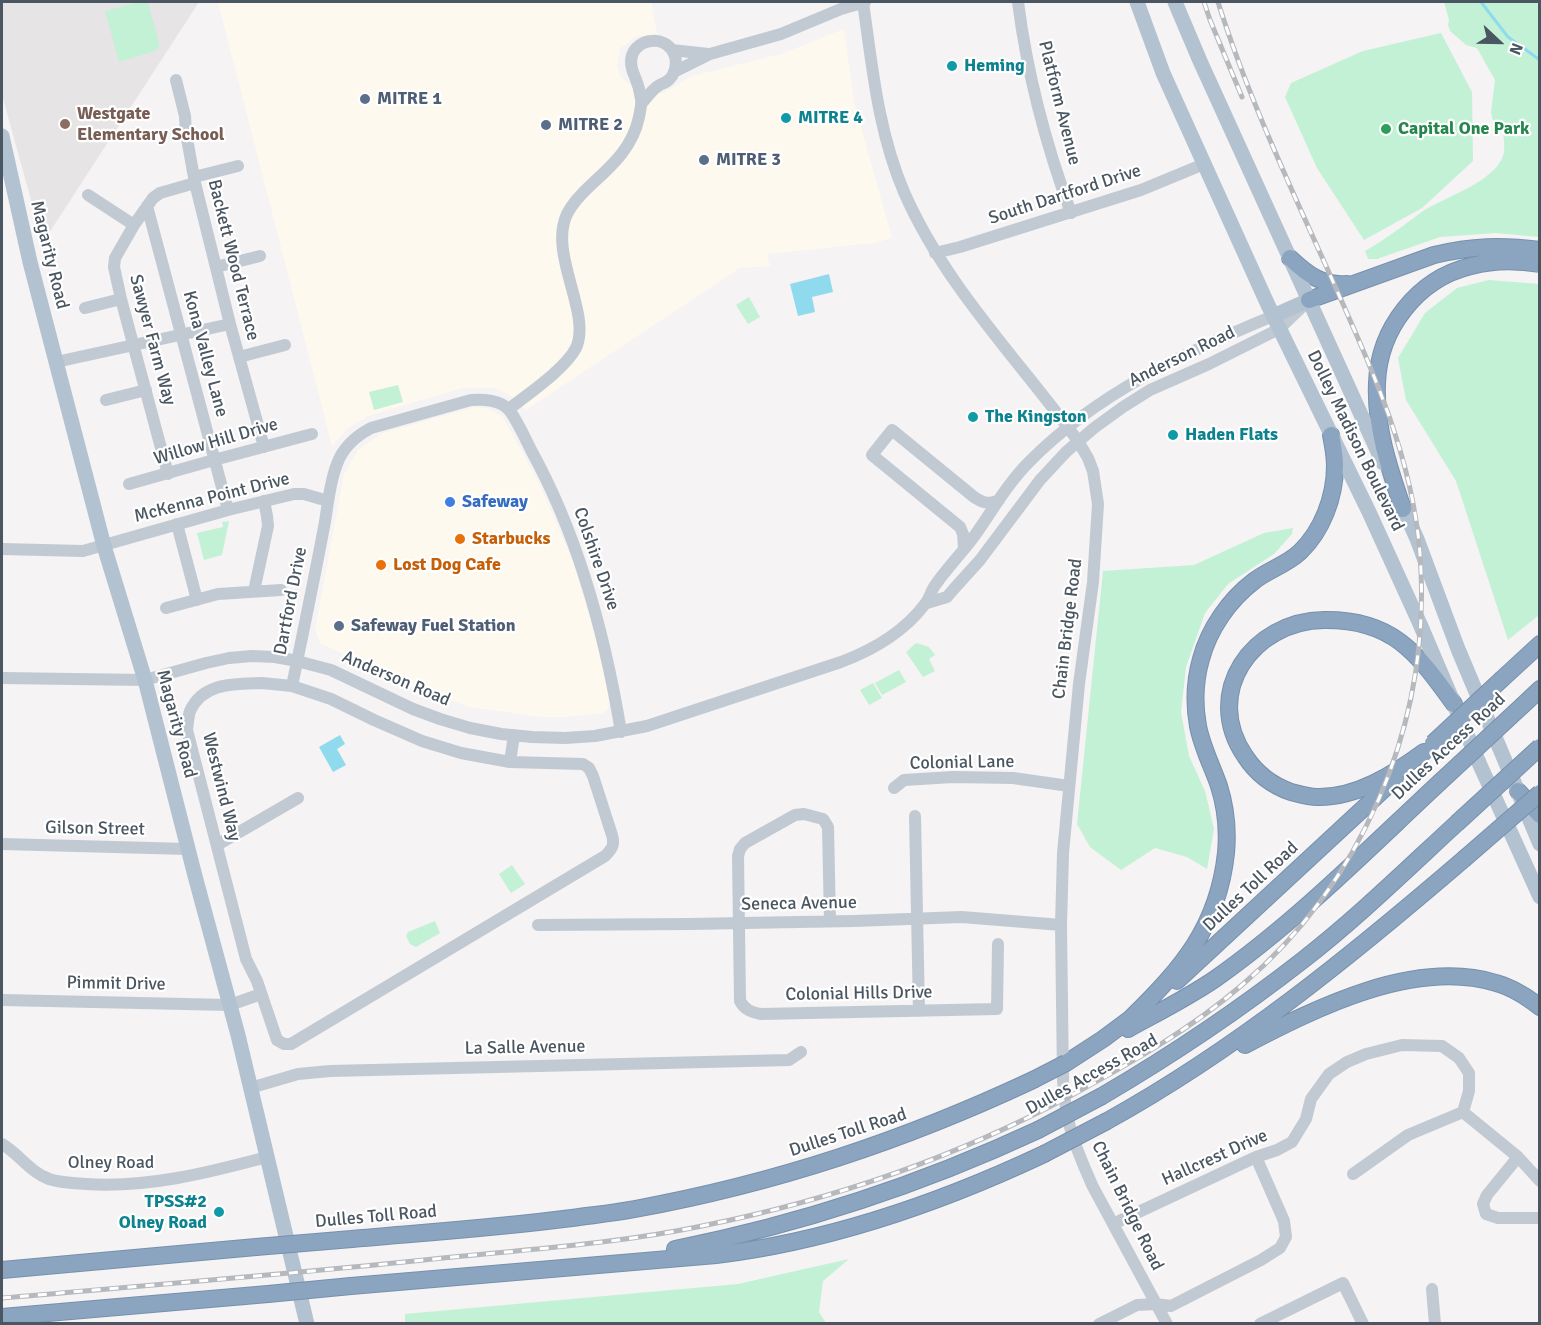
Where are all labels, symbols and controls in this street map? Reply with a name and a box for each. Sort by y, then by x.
north arrow [1469,12,1529,72]
street label: Platform Avenue [1033,39,1085,167]
text: N [1504,40,1527,58]
place label: Heming [964,55,1025,77]
marker: Heming [945,59,959,73]
place label: MITRE 1 [377,88,442,110]
marker: MITRE 1 [358,92,372,106]
place label: Westgate Elementary School [77,103,224,146]
place label: MITRE 4 [798,107,863,129]
marker: MITRE 4 [779,111,793,125]
place label: MITRE 2 [558,114,623,136]
marker: Westgate Elementary School [58,117,72,131]
marker: MITRE 2 [539,118,553,132]
place label: Capital One Park [1398,118,1529,140]
marker: Capital One Park [1379,122,1393,136]
place label: MITRE 3 [716,149,781,171]
marker: MITRE 3 [697,153,711,167]
street label: South Dartford Drive [986,160,1144,230]
street label: Backett Wood Terrace [203,177,263,343]
street label: Magarity Road [25,198,73,312]
street label: Sawyer Farm Way [124,272,180,408]
street label: Kona Valley Lane [178,288,232,420]
street label: Anderson Road [1125,322,1239,392]
street label: Dolley Madison Boulevard [1302,347,1408,535]
place label: The Kingston [985,406,1087,428]
marker: The Kingston [966,410,980,424]
street label: Willow Hill Drive [151,414,281,470]
place label: Haden Flats [1185,424,1278,446]
marker: Haden Flats [1166,428,1180,442]
street label: McKenna Point Drive [132,468,292,528]
place label: Safeway [462,491,528,513]
marker: Safeway [443,495,457,509]
street label: Colshire Drive [568,505,624,613]
place label: Starbucks [472,528,551,550]
marker: Starbucks [453,532,467,546]
street label: Dartford Drive [270,545,312,657]
place label: Lost Dog Cafe [393,554,501,576]
street label: Chain Bridge Road [1049,557,1087,701]
marker: Lost Dog Cafe [374,558,388,572]
place label: Safeway Fuel Station [351,615,516,637]
marker: Safeway Fuel Station [332,619,346,633]
street label: Anderson Road [339,646,453,712]
street label: Magarity Road [151,667,201,781]
street label: Dulles Access Road [1388,689,1510,805]
street label: Westwind Way [197,730,245,844]
street label: Colonial Lane [909,751,1015,775]
street label: Gilson Street [45,817,145,841]
street label: Dulles Toll Road [1199,837,1303,937]
street label: Seneca Avenue [741,892,857,916]
street label: Pimmit Drive [66,972,166,996]
street label: Colonial Hills Drive [785,982,933,1006]
street label: Dulles Access Road [1022,1030,1162,1120]
street label: La Salle Avenue [464,1036,586,1060]
street label: Dulles Toll Road [787,1104,909,1162]
street label: Hallcrest Drive [1159,1125,1271,1191]
street label: Chain Bridge Road [1086,1138,1168,1274]
street label: Olney Road [68,1152,154,1174]
place label: TPSS#2 Olney Road [119,1191,207,1234]
street label: Dulles Toll Road [314,1201,438,1233]
marker: TPSS#2 Olney Road [212,1205,226,1219]

